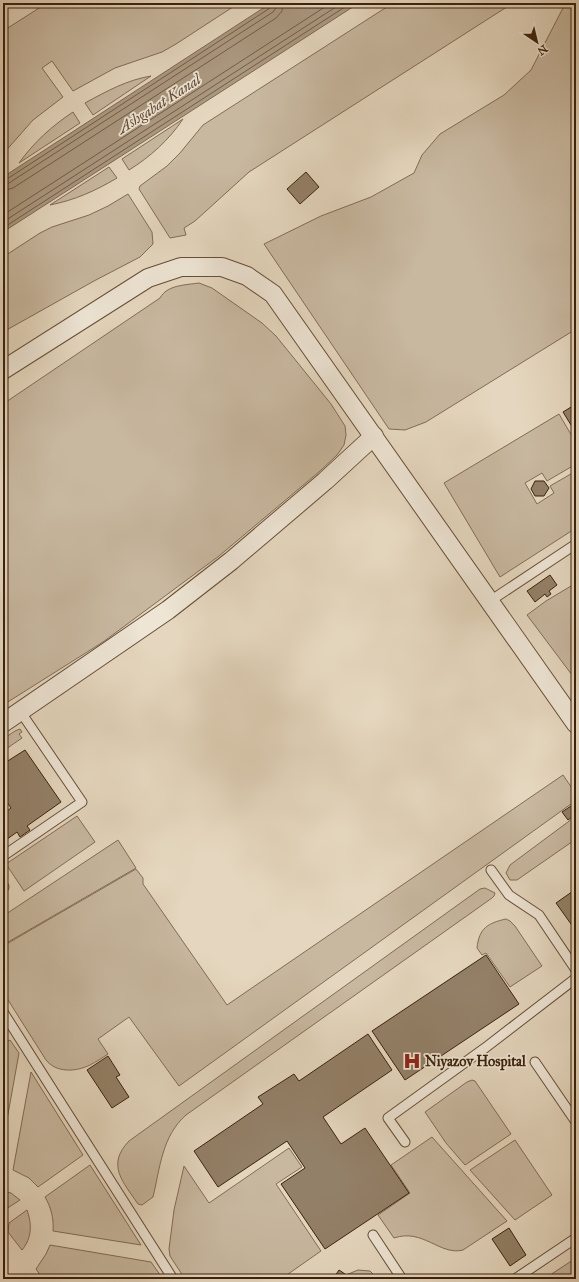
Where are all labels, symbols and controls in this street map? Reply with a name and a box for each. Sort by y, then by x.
north arrow [517,22,557,62]
text: N [534,42,550,58]
water label: Ashgabat Kanal [112,69,206,139]
hospital icon: Niyazov Hospital [402,1051,422,1071]
place label: Niyazov Hospital [425,1053,527,1071]

